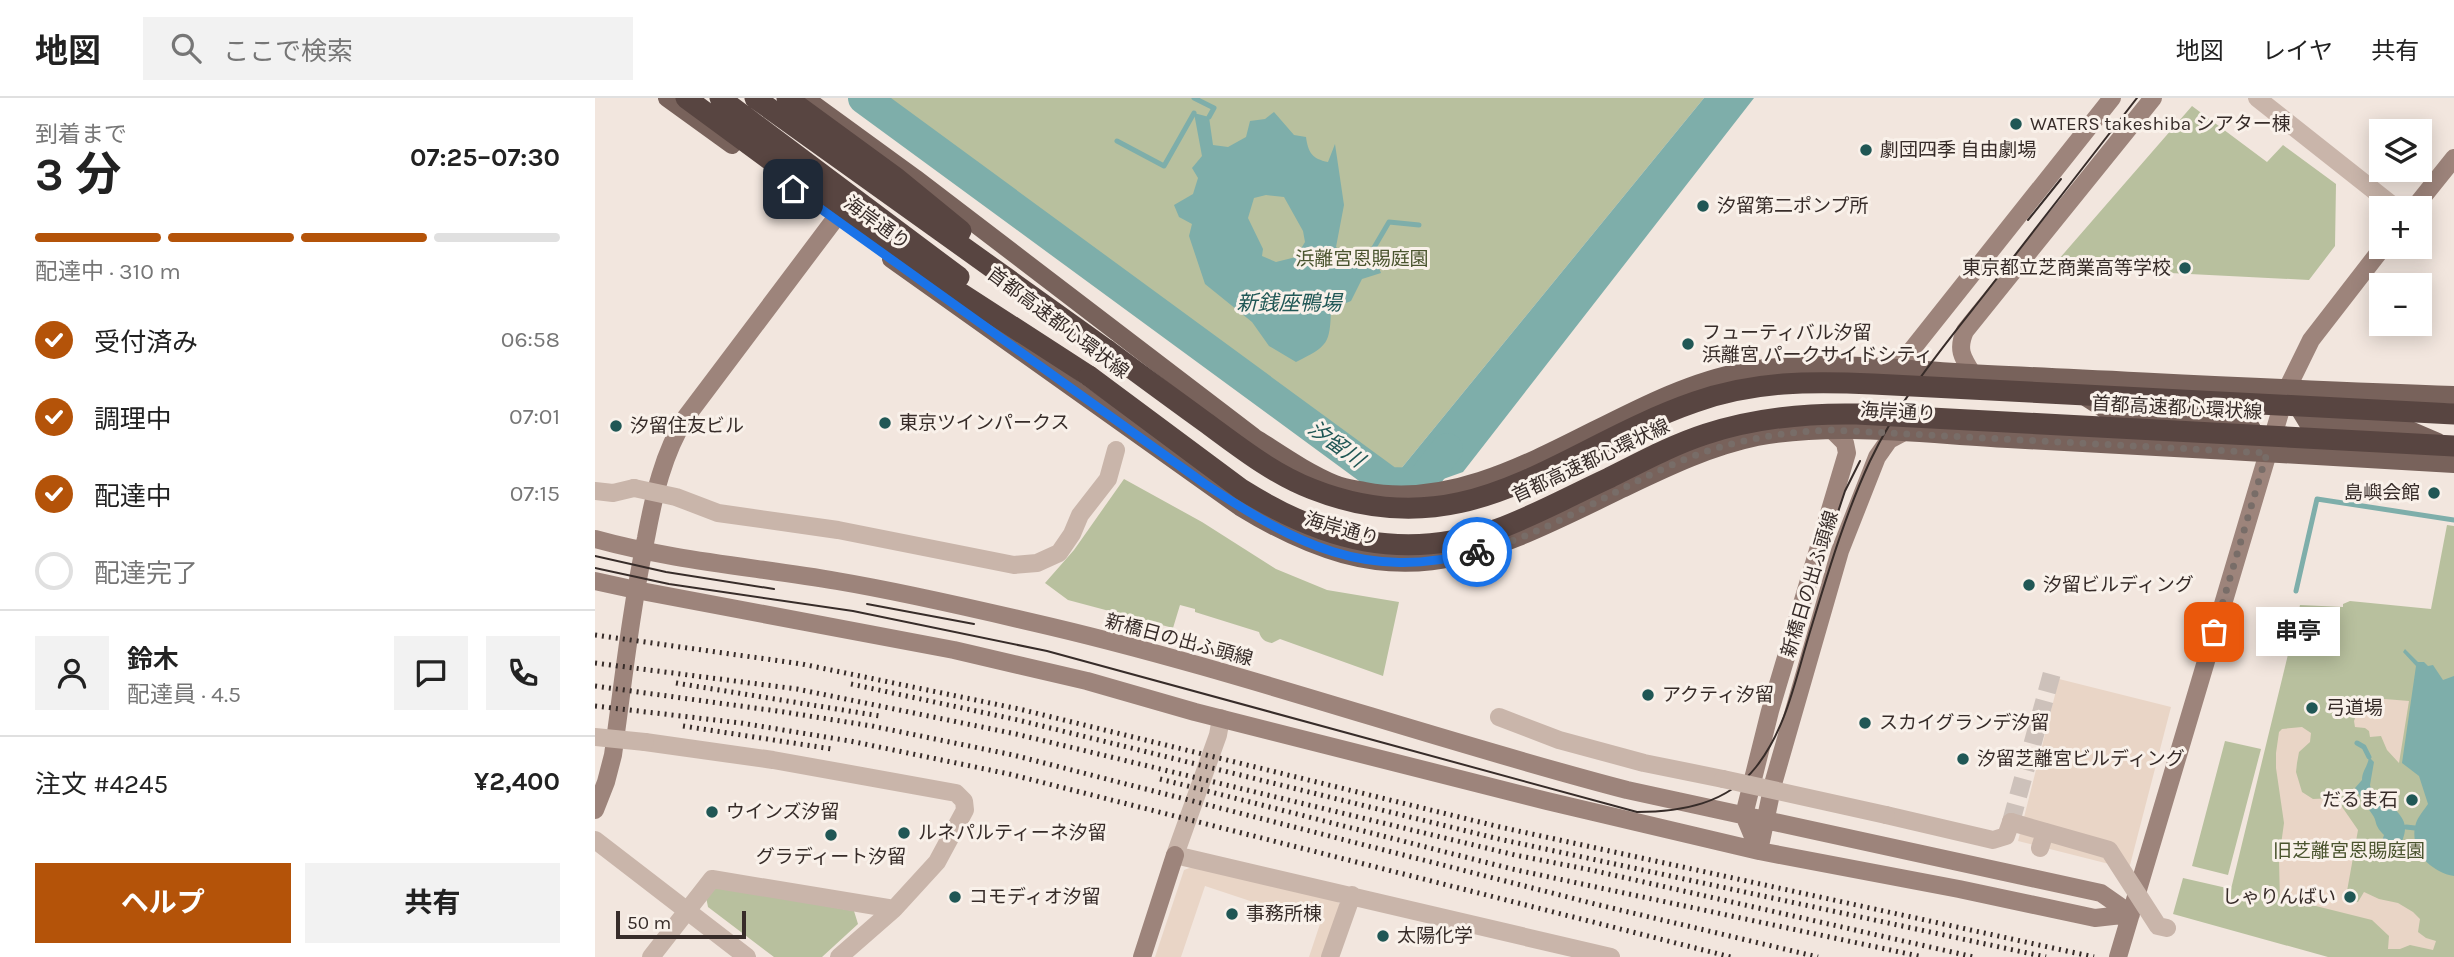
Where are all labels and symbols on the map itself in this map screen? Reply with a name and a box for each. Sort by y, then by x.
place label: WATERS takeshiba シアター棟 [2030,113,2291,135]
marker: WATERS takeshiba シアター棟 [2008,116,2024,132]
place label: 劇団四季 自由劇場 [1880,139,2037,161]
marker: 劇団四季 自由劇場 [1858,142,1874,158]
pin [763,159,823,219]
street label: 海岸通り [840,192,914,254]
place label: 汐留第二ポンプ所 [1717,195,1868,217]
marker: 汐留第二ポンプ所 [1695,198,1711,214]
park label: 浜離宮恩賜庭園 [1295,248,1429,270]
place label: 東京都立芝商業高等学校 [1962,257,2171,279]
marker: 東京都立芝商業高等学校 [2177,260,2193,276]
street label: 首都高速都心環状線 [983,263,1133,383]
water label: 新銭座鴨場 [1237,291,1343,315]
place label: フューティバル汐留 浜離宮 パークサイドシティ [1702,322,1933,366]
marker: フューティバル汐留 浜離宮 パークサイドシティ [1680,336,1696,352]
street label: 首都高速都心環状線 [2091,393,2263,423]
street label: 海岸通り [1859,399,1937,425]
place label: 東京ツインパークス [899,412,1069,434]
place label: 汐留住友ビル [630,415,744,437]
marker: 東京ツインパークス [877,415,893,431]
street label: 首都高速都心環状線 [1509,415,1673,507]
water label: 汐留川 [1303,416,1370,473]
marker: 汐留住友ビル [608,418,624,434]
place label: 島嶼会館 [2344,482,2420,504]
marker: 島嶼会館 [2426,485,2442,501]
street label: 海岸通り [1302,508,1382,550]
street label: 新橋日の出ふ頭線 [1777,508,1843,660]
courier [1442,517,1512,587]
place label: 汐留ビルディング [2043,574,2194,596]
marker: 汐留ビルディング [2021,577,2037,593]
pin [2184,602,2244,662]
callout: 串亭 [2256,608,2340,656]
street label: 新橋日の出ふ頭線 [1103,610,1255,670]
place label: アクティ汐留 [1662,684,1774,706]
marker: アクティ汐留 [1640,687,1656,703]
place label: 弓道場 [2326,697,2383,719]
marker: 弓道場 [2304,700,2320,716]
place label: スカイグランデ汐留 [1879,712,2050,734]
marker: スカイグランデ汐留 [1857,715,1873,731]
place label: 汐留芝離宮ビルディング [1977,748,2185,770]
marker: 汐留芝離宮ビルディング [1955,751,1971,767]
place label: だるま石 [2322,789,2398,811]
marker: だるま石 [2404,792,2420,808]
place label: ウインズ汐留 [726,801,840,823]
marker: ウインズ汐留 [704,804,720,820]
place label: ルネパルティーネ汐留 [918,822,1107,844]
marker: ルネパルティーネ汐留 [896,825,912,841]
marker: グラディート汐留 [823,827,839,843]
park label: 旧芝離宮恩賜庭園 [2273,840,2425,862]
place label: グラディート汐留 [756,846,906,868]
place label: コモディオ汐留 [969,886,1101,908]
place label: しゃりんばい [2222,886,2336,908]
marker: コモディオ汐留 [947,889,963,905]
marker: しゃりんばい [2342,889,2358,905]
place label: 事務所棟 [1246,903,1322,925]
marker: 事務所棟 [1224,906,1240,922]
scale bar [616,908,745,940]
place label: 太陽化学 [1397,925,1473,947]
marker: 太陽化学 [1375,928,1391,944]

